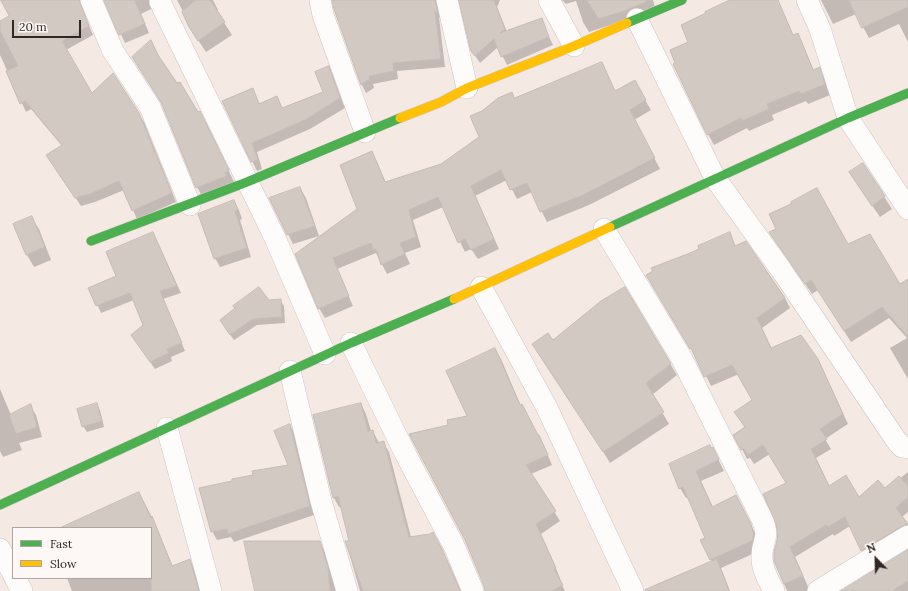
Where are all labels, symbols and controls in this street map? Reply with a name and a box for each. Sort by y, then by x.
scale bar [14,12,83,38]
text: 20 m [19,19,47,34]
legend [12,527,152,579]
text: Fast [50,536,73,551]
north arrow [856,539,896,579]
text: N [865,540,878,556]
text: Slow [50,556,77,571]

